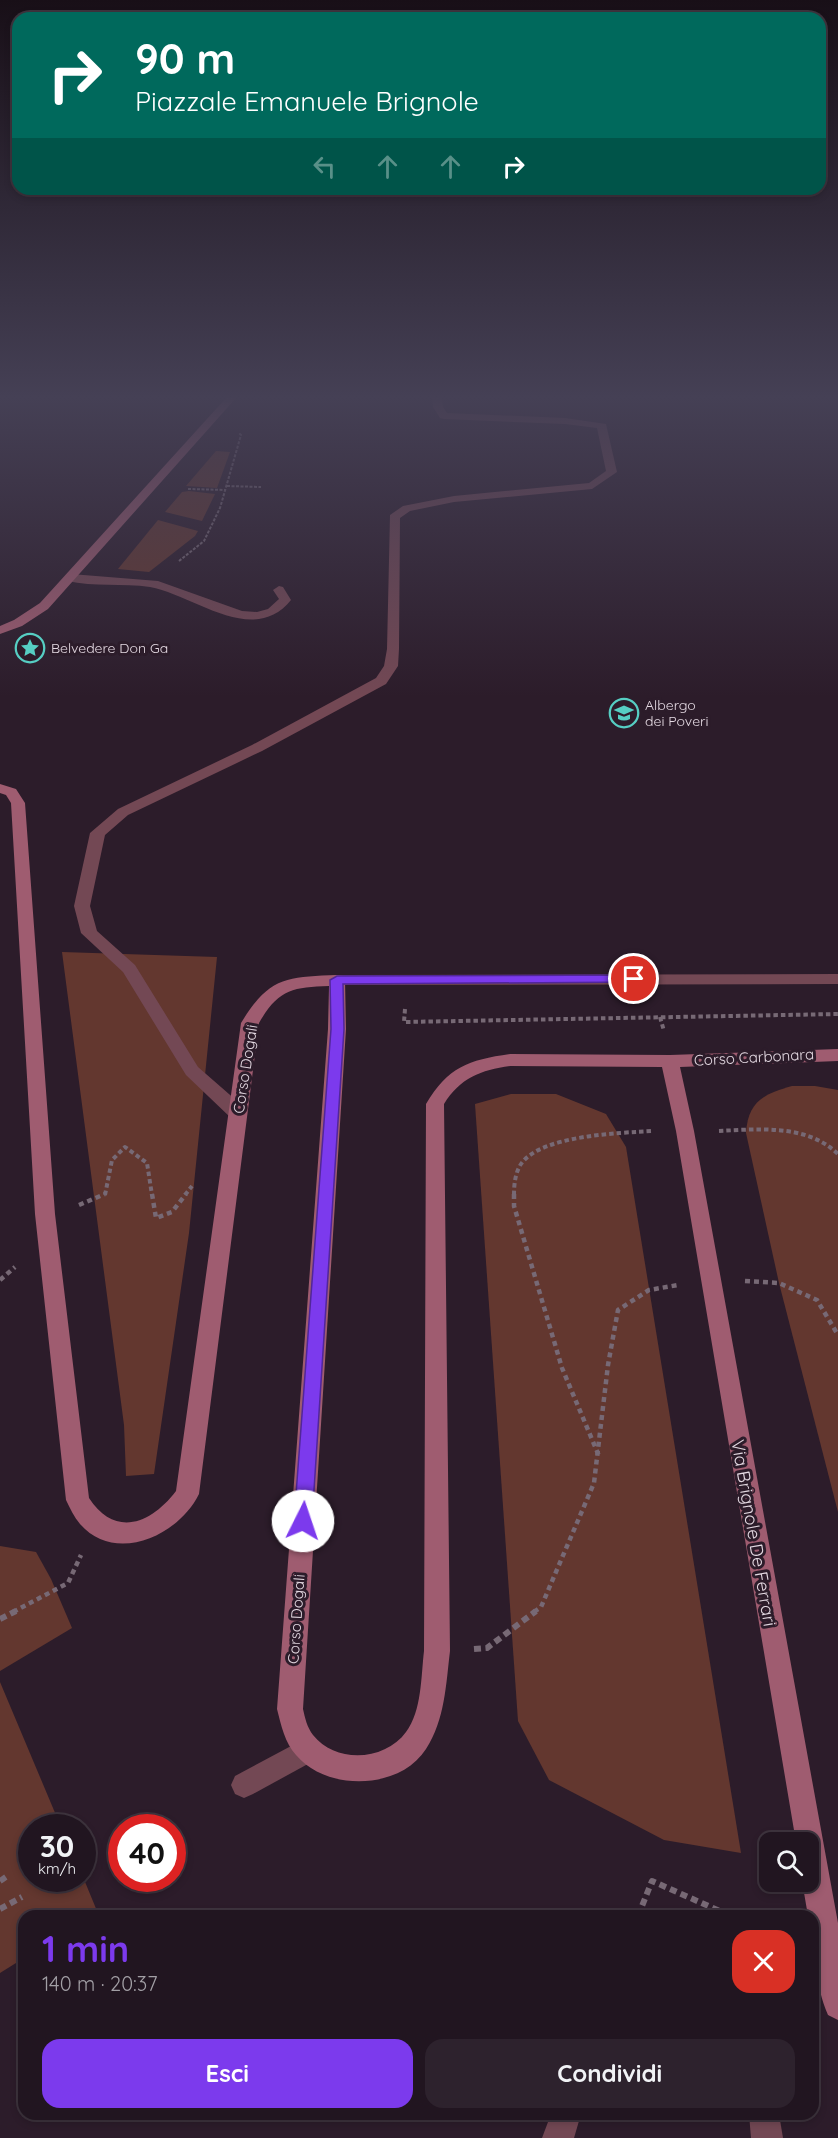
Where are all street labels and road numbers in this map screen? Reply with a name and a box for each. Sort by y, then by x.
street label: Corso Dogali [229,1023,261,1115]
street label: Corso Carbonara [694,1044,814,1070]
street label: Via Brignole De Ferrari [726,1438,782,1628]
street label: Corso Dogali [283,1574,309,1664]

